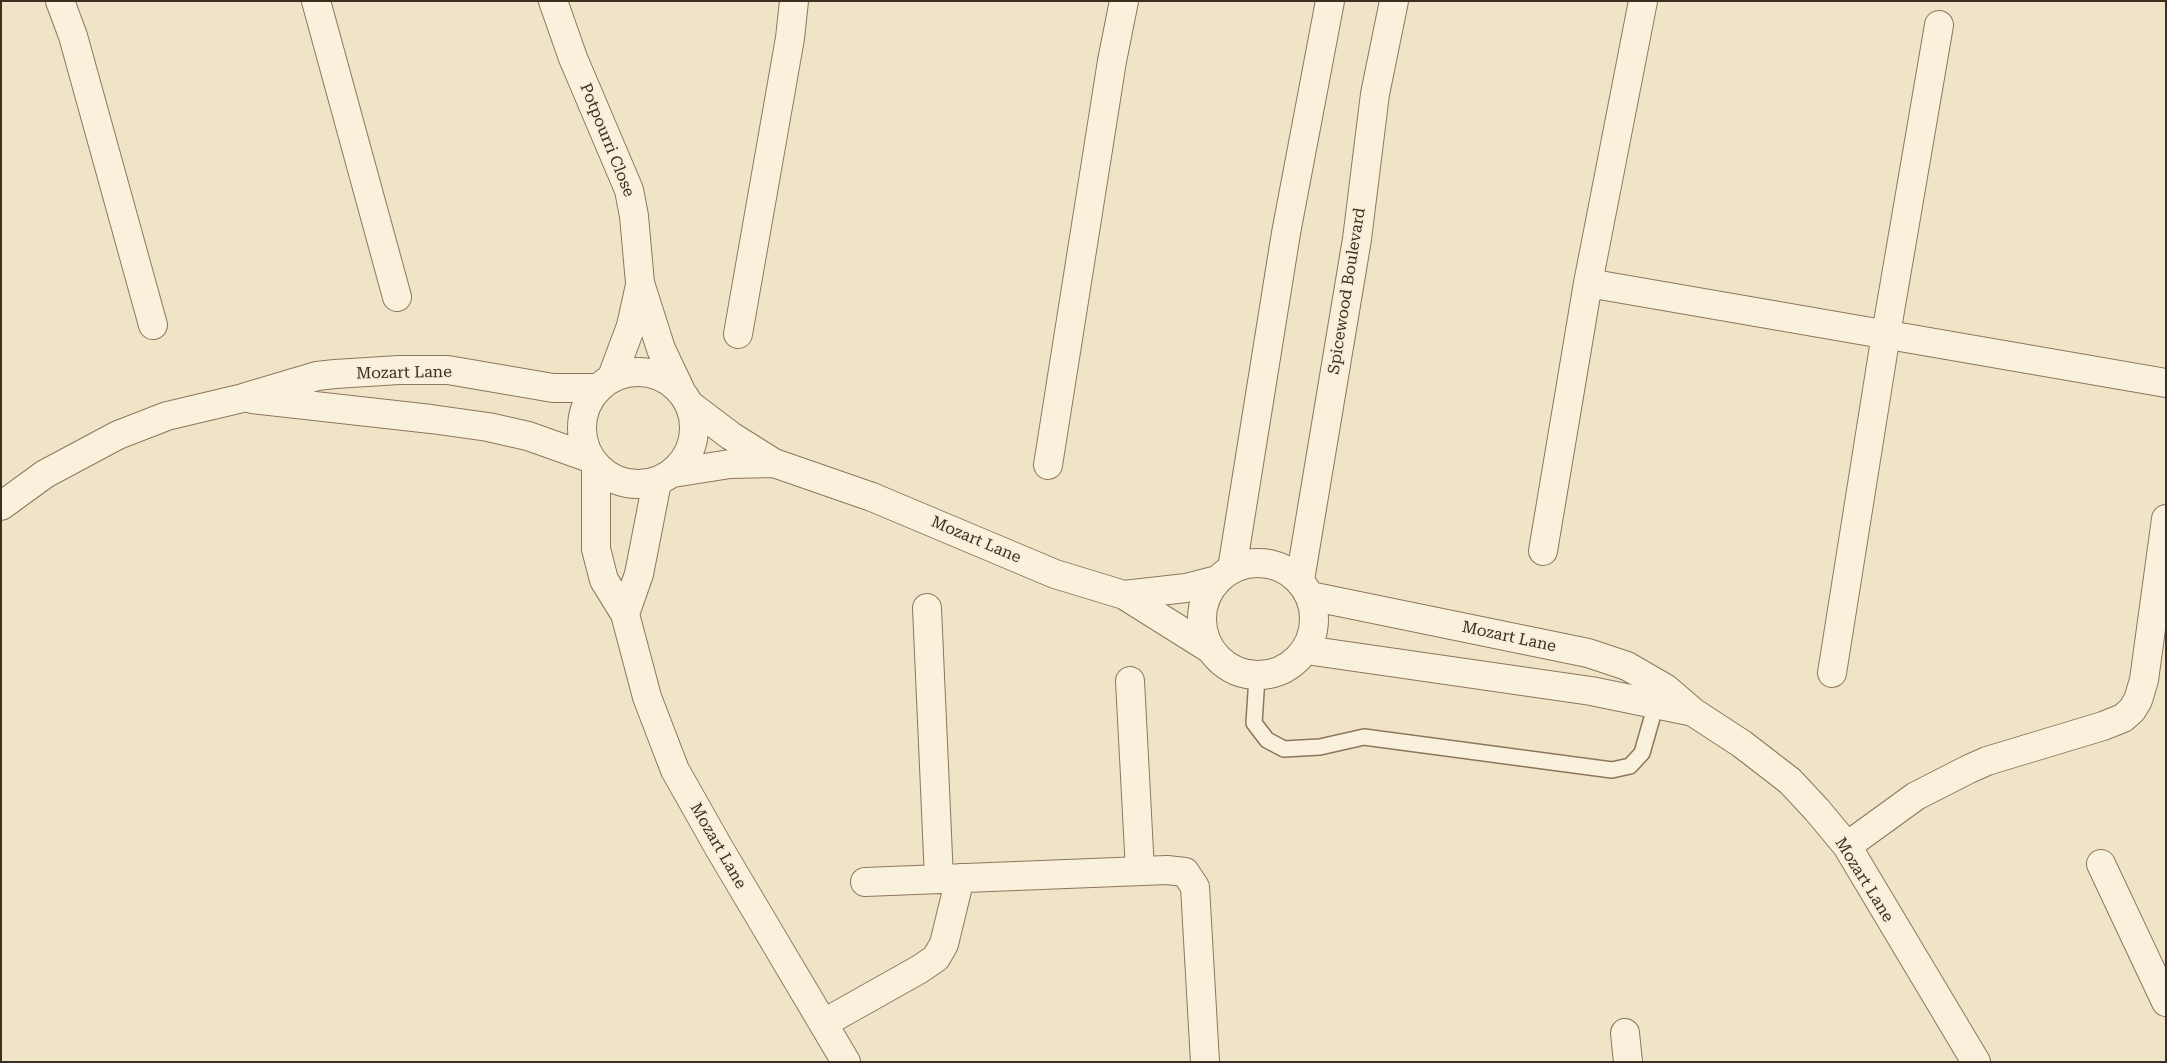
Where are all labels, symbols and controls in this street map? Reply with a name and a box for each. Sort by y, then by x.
street label: Potpourri Close [575,80,639,200]
street label: Spicewood Boulevard [1324,206,1370,376]
street label: Mozart Lane [356,363,452,383]
street label: Mozart Lane [928,512,1024,568]
street label: Mozart Lane [1460,618,1558,656]
street label: Mozart Lane [686,800,750,892]
street label: Mozart Lane [1830,834,1898,926]

